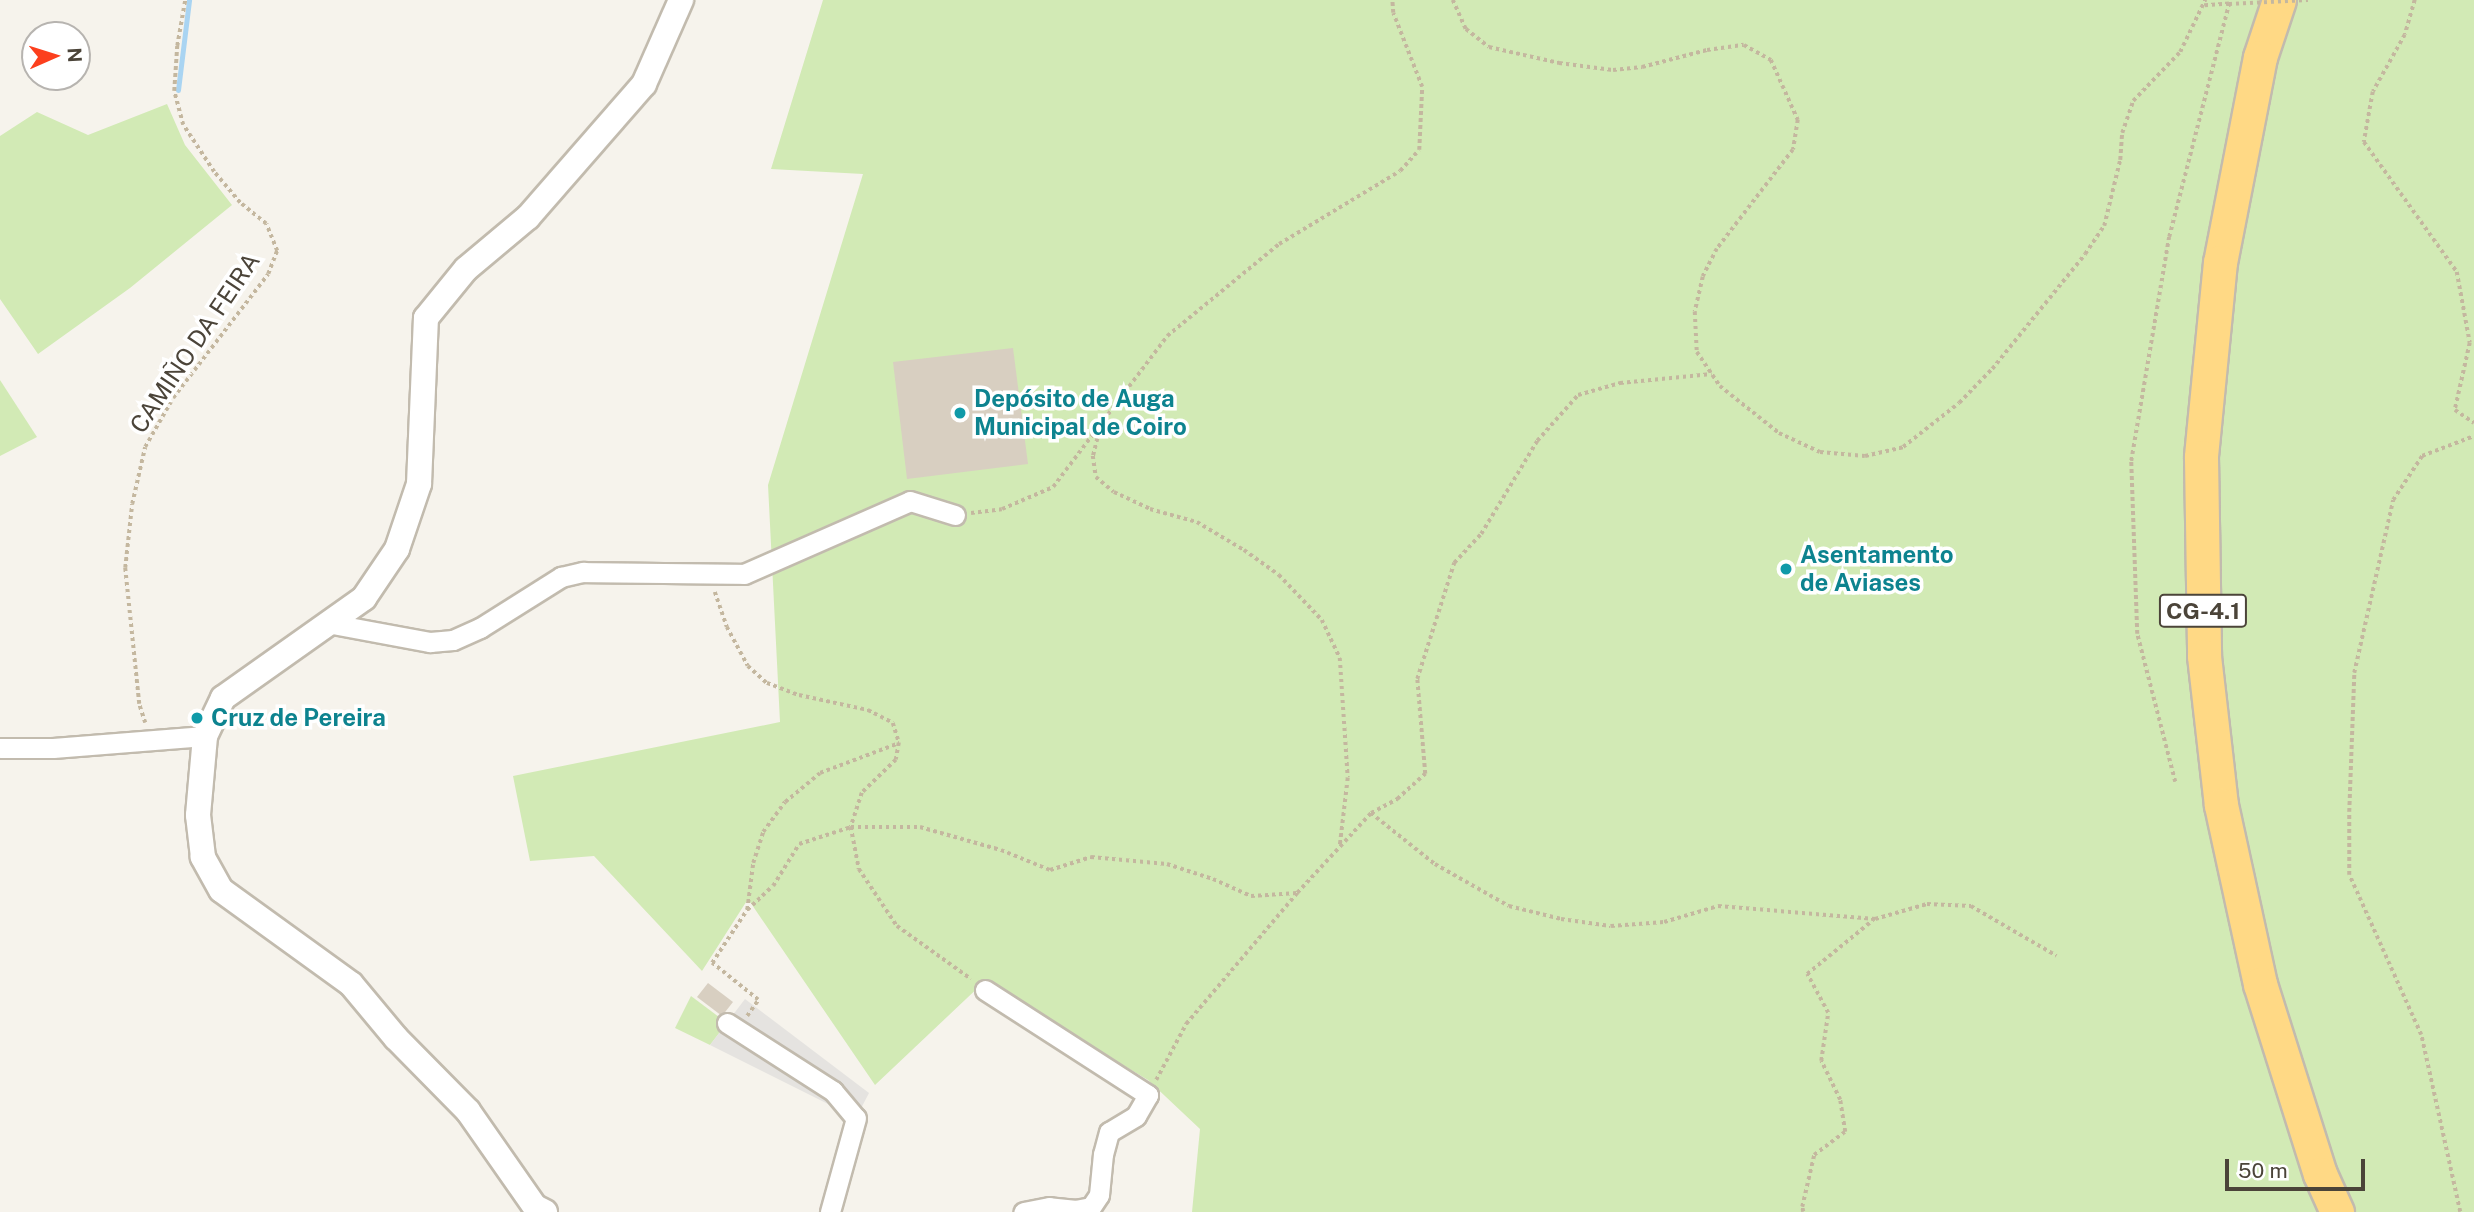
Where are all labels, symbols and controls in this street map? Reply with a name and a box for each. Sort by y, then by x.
north arrow [21,21,91,91]
text: N [64,47,86,63]
street label: CAMIÑO DA FEIRA [124,247,266,439]
place label: Depósito de Auga Municipal de Coiro [974,385,1187,441]
marker: Depósito de Auga Municipal de Coiro [952,405,968,421]
place label: Asentamento de Aviases [1800,541,1953,597]
marker: Asentamento de Aviases [1778,561,1794,577]
road number: CG-4.1 [2158,592,2248,631]
place label: Cruz de Pereira [211,704,386,732]
marker: Cruz de Pereira [189,710,205,726]
scale bar [2229,1146,2369,1190]
text: 50 m [2238,1158,2288,1183]

